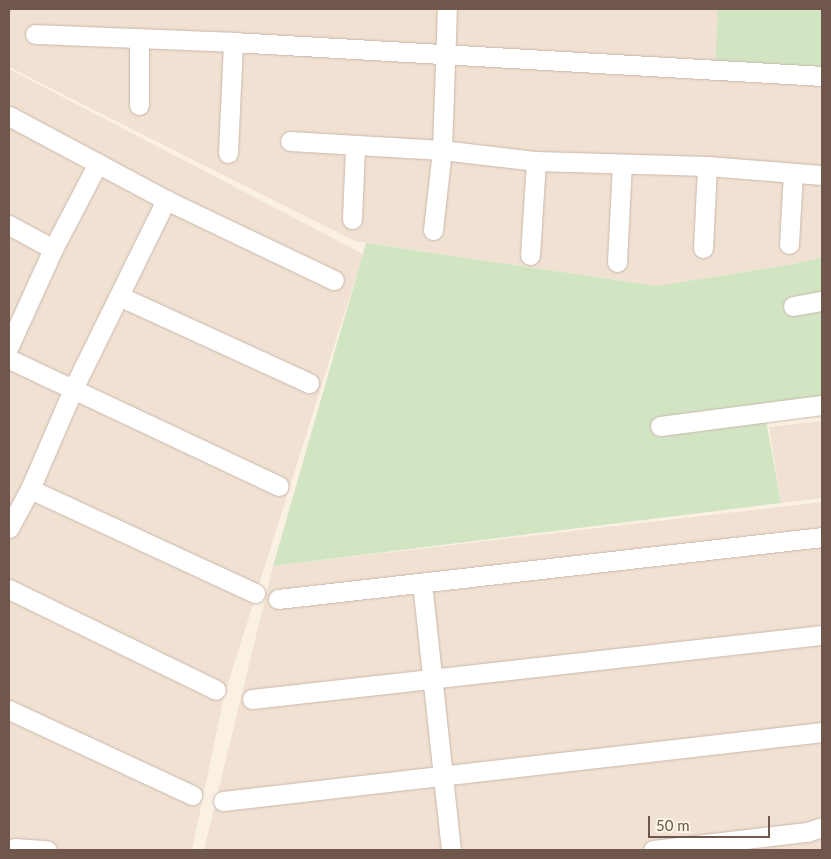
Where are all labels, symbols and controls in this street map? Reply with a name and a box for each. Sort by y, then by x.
scale bar [651,806,774,838]
text: 50 m [656,816,690,834]

